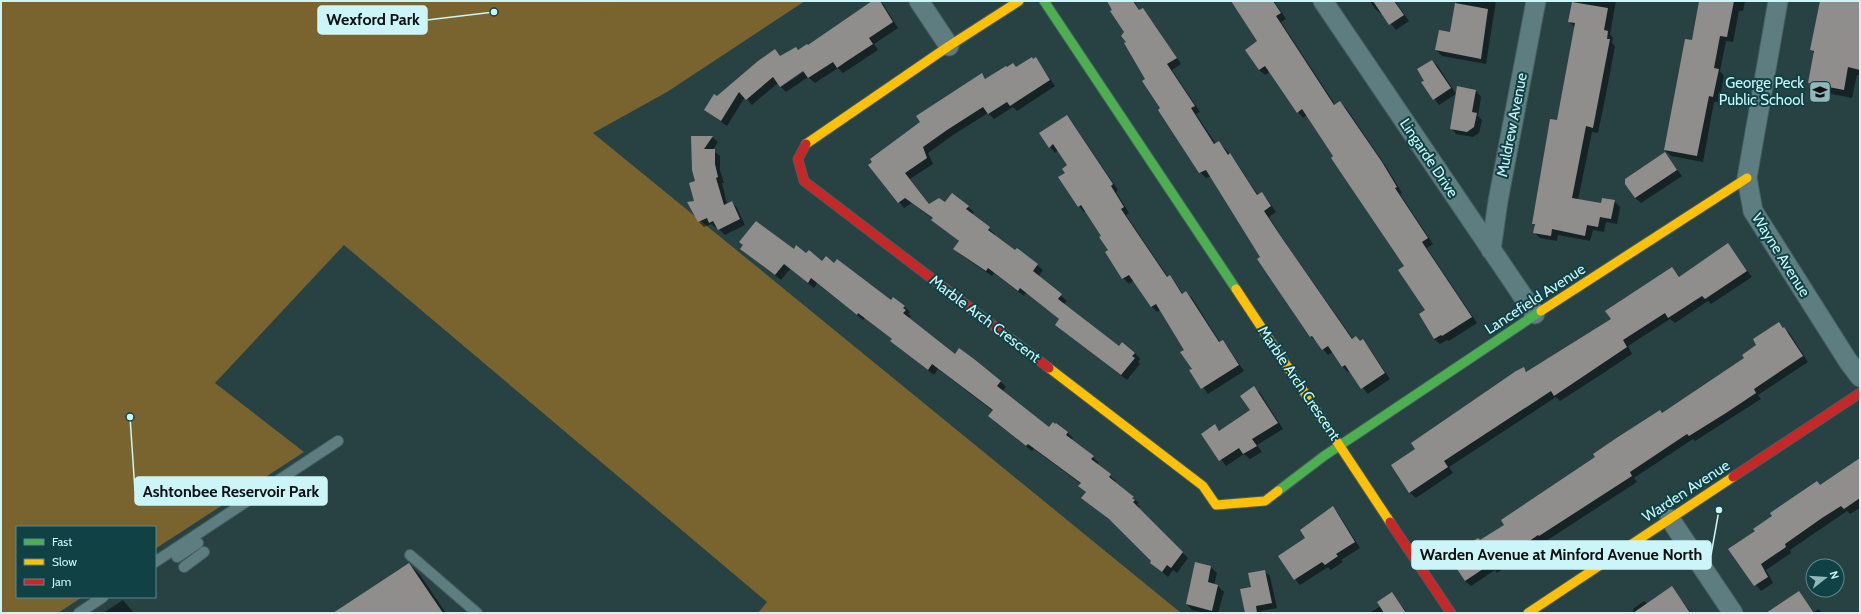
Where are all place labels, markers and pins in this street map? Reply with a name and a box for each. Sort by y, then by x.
callout: Wexford Park [318,6,427,34]
place label: George Peck Public School [1719,74,1804,109]
school or university icon: George Peck Public School [1807,79,1833,105]
callout: Ashtonbee Reservoir Park [135,477,327,505]
callout: Warden Avenue at Minford Avenue North [1412,541,1711,569]

